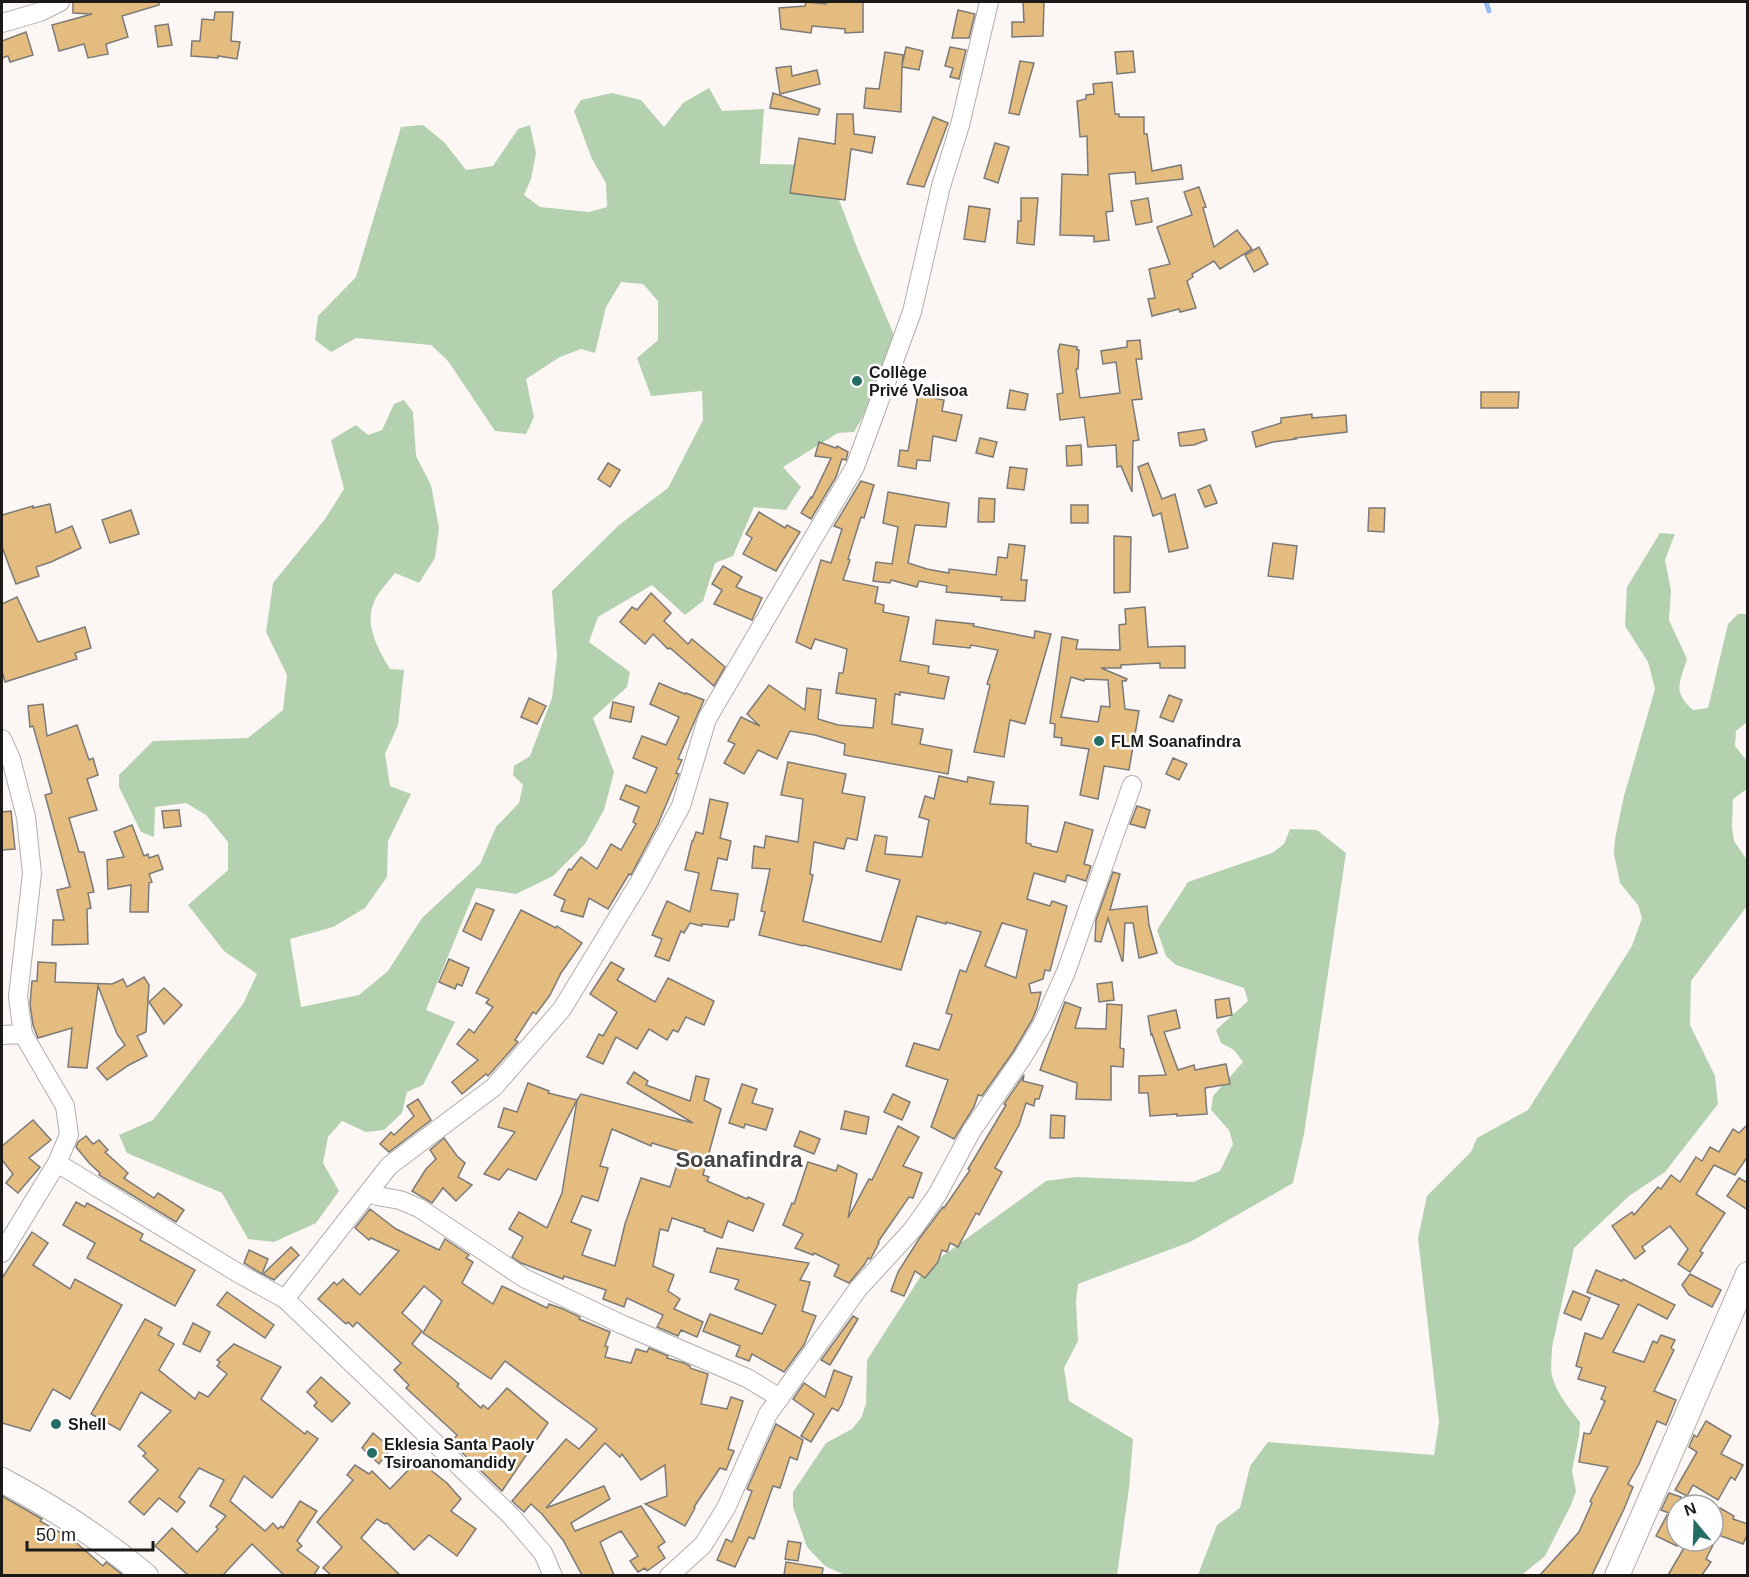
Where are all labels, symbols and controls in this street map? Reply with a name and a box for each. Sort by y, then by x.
place label: Collège Privé Valisoa [869,364,968,399]
marker: Collège Privé Valisoa [850,374,864,388]
place label: FLM Soanafindra [1111,733,1241,750]
marker: FLM Soanafindra [1092,734,1106,748]
district label: Soanafindra [675,1147,803,1172]
place label: Shell [68,1416,106,1433]
marker: Shell [49,1417,63,1431]
place label: Eklesia Santa Paoly Tsiroanomandidy [384,1436,534,1471]
marker: Eklesia Santa Paoly Tsiroanomandidy [365,1446,379,1460]
north arrow [1665,1493,1725,1553]
text: N [1682,1499,1699,1519]
scale bar [27,1514,153,1552]
text: 50 m [36,1525,76,1545]

